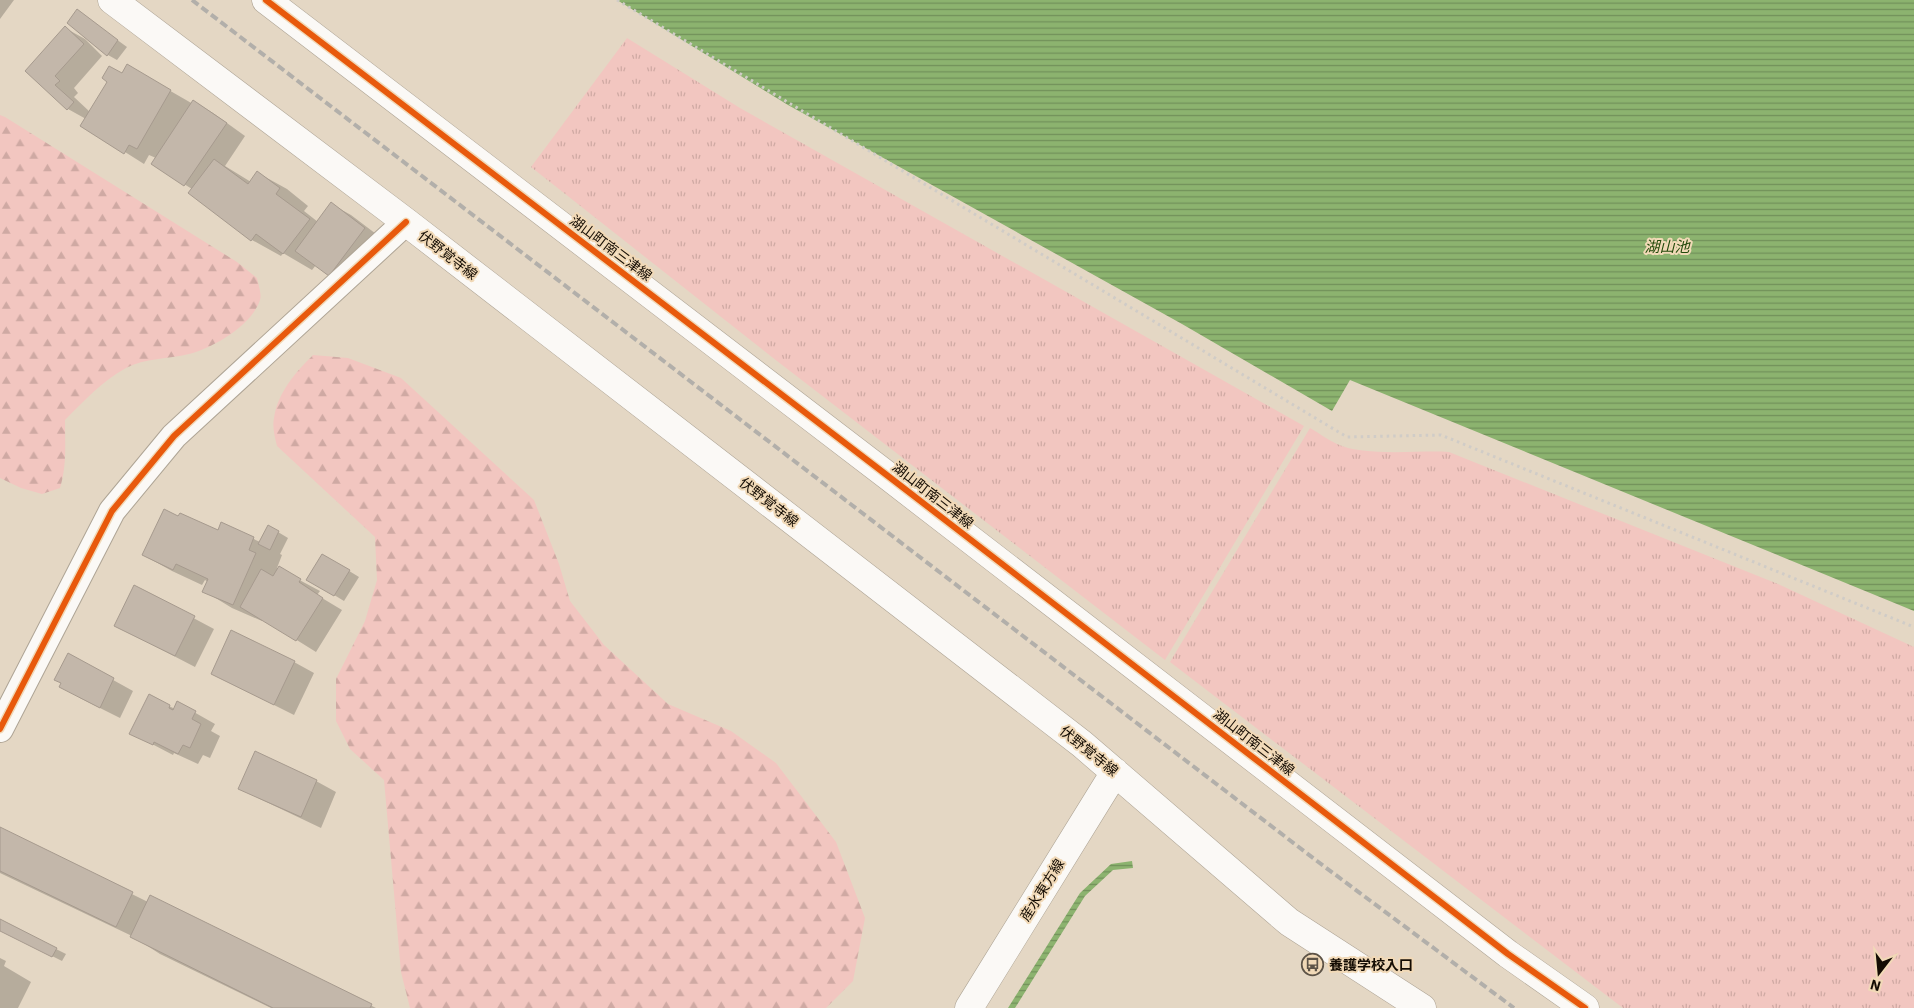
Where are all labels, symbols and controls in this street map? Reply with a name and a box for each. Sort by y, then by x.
street label: 湖山町南三津線 [566,211,656,285]
street label: 伏野覚寺線 [415,226,481,284]
water label: 湖山池 [1644,237,1691,256]
street label: 湖山町南三津線 [889,458,977,532]
street label: 伏野覚寺線 [736,473,802,531]
street label: 湖山町南三津線 [1210,705,1298,779]
street label: 伏野覚寺線 [1056,722,1122,780]
street label: 産水東方線 [1016,856,1068,924]
north arrow [1854,948,1904,998]
bus stop icon: 養護学校入口 [1301,953,1325,977]
place label: 養護学校入口 [1329,956,1413,974]
text: N [1868,975,1883,996]

